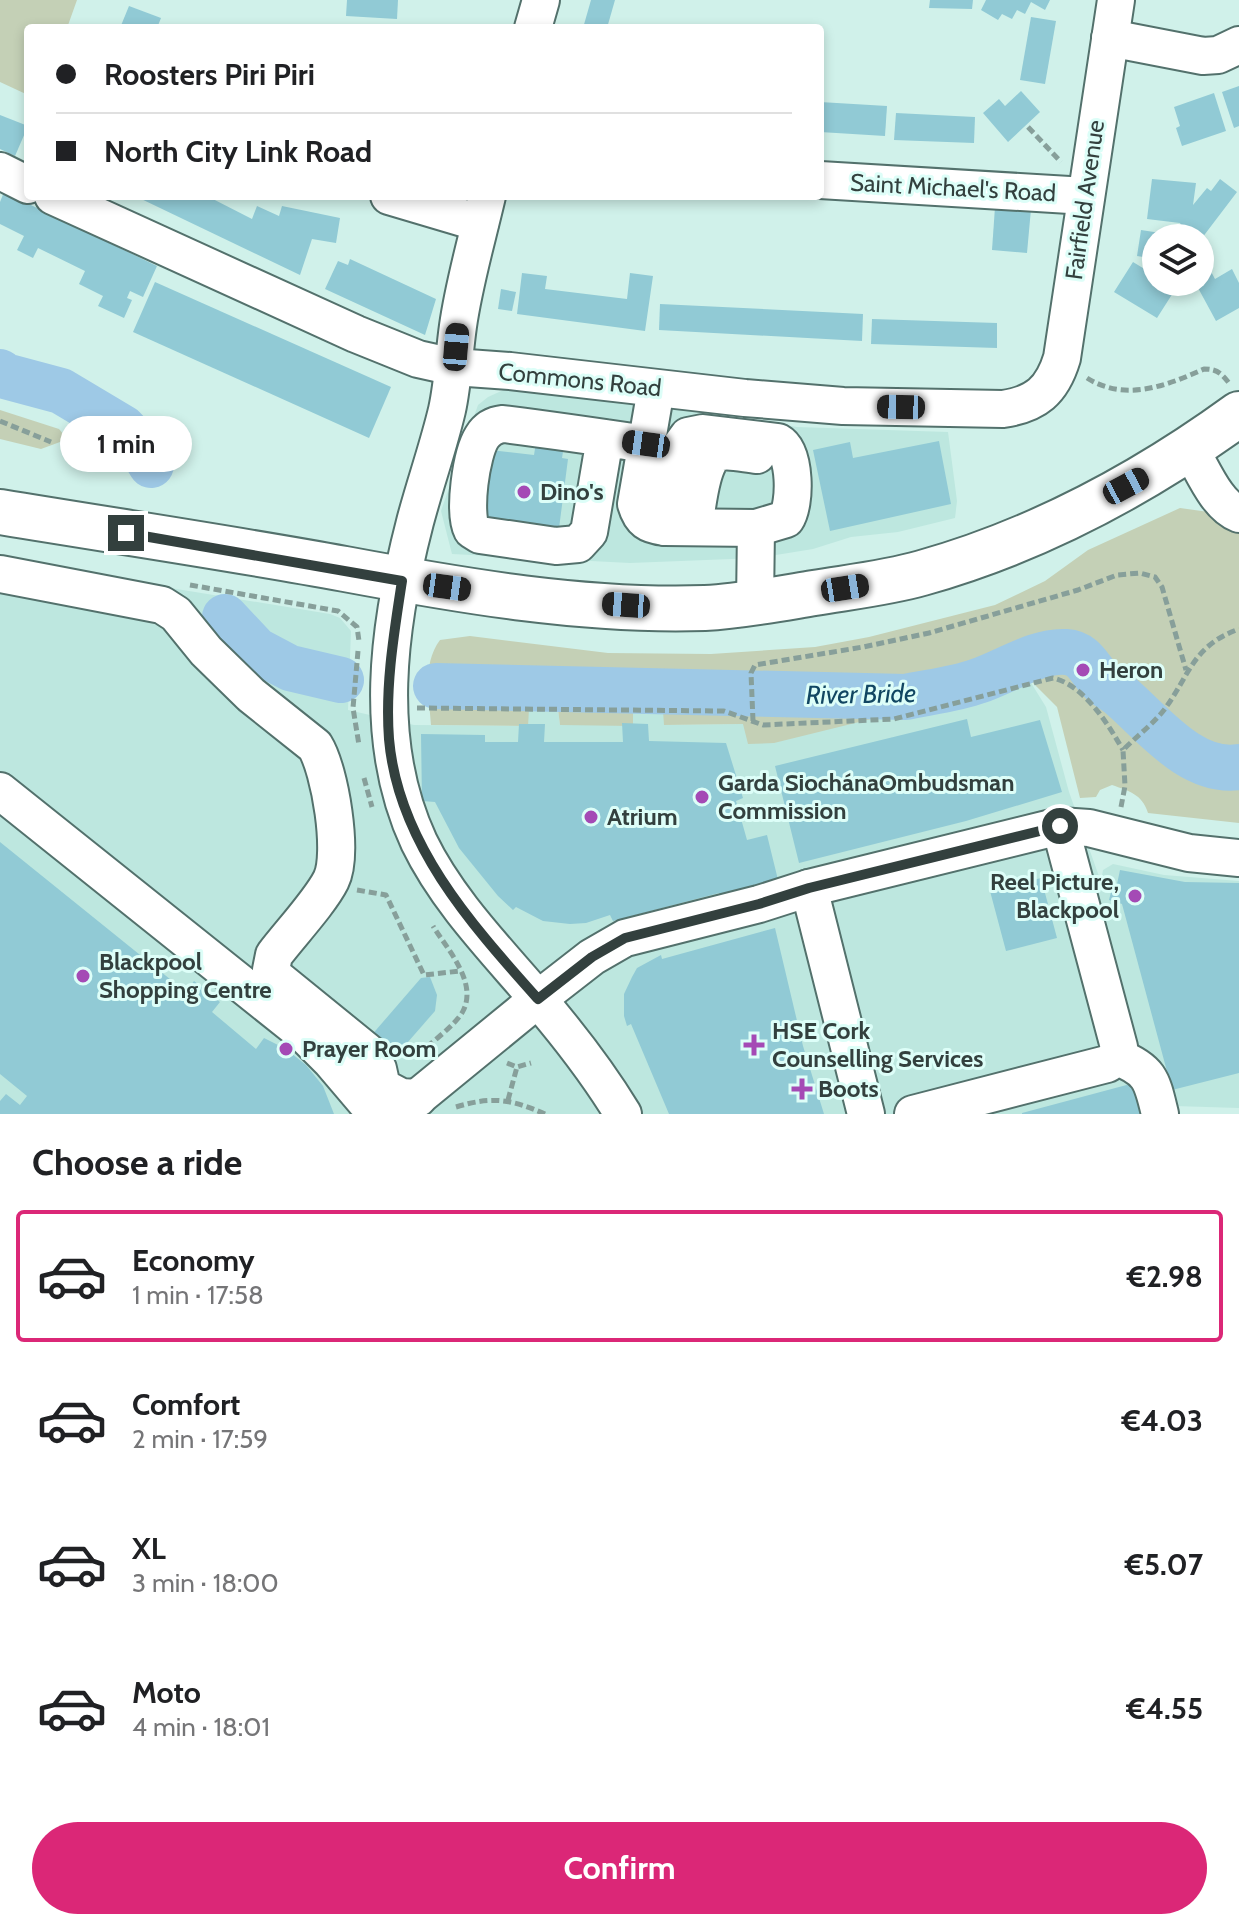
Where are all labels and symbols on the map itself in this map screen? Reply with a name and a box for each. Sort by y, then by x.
street label: Fairfield Avenue [1059,118,1110,282]
street label: Saint Michael's Road [849,168,1057,207]
car [442,322,470,372]
street label: Commons Road [497,357,663,402]
car [877,395,925,419]
callout: 1 min [60,417,192,473]
car [621,429,671,459]
car [1099,464,1153,508]
place label: Dino's [540,477,604,506]
marker: Dino's [515,483,533,501]
route end [108,515,144,551]
car [422,572,472,602]
car [819,572,871,604]
car [601,591,651,619]
place label: Heron [1099,655,1163,684]
marker: Heron [1074,661,1092,679]
water label: River Bride [806,677,916,711]
place label: Garda SiochánaOmbudsman Commission [718,768,1015,825]
marker: Garda SiochánaOmbudsman Commission [693,788,711,806]
place label: Atrium [607,802,678,831]
marker: Atrium [582,808,600,826]
route start [1042,808,1078,844]
place label: Reel Picture, Blackpool [990,867,1119,924]
marker: Reel Picture, Blackpool [1126,887,1144,905]
place label: Blackpool Shopping Centre [99,947,272,1004]
marker: Blackpool Shopping Centre [74,967,92,985]
place label: HSE Cork Counselling Services [772,1016,983,1073]
place label: Prayer Room [302,1034,436,1063]
marker: HSE Cork Counselling Services [743,1034,765,1056]
marker: Prayer Room [277,1040,295,1058]
place label: Boots [818,1074,879,1103]
marker: Boots [793,1080,811,1098]

